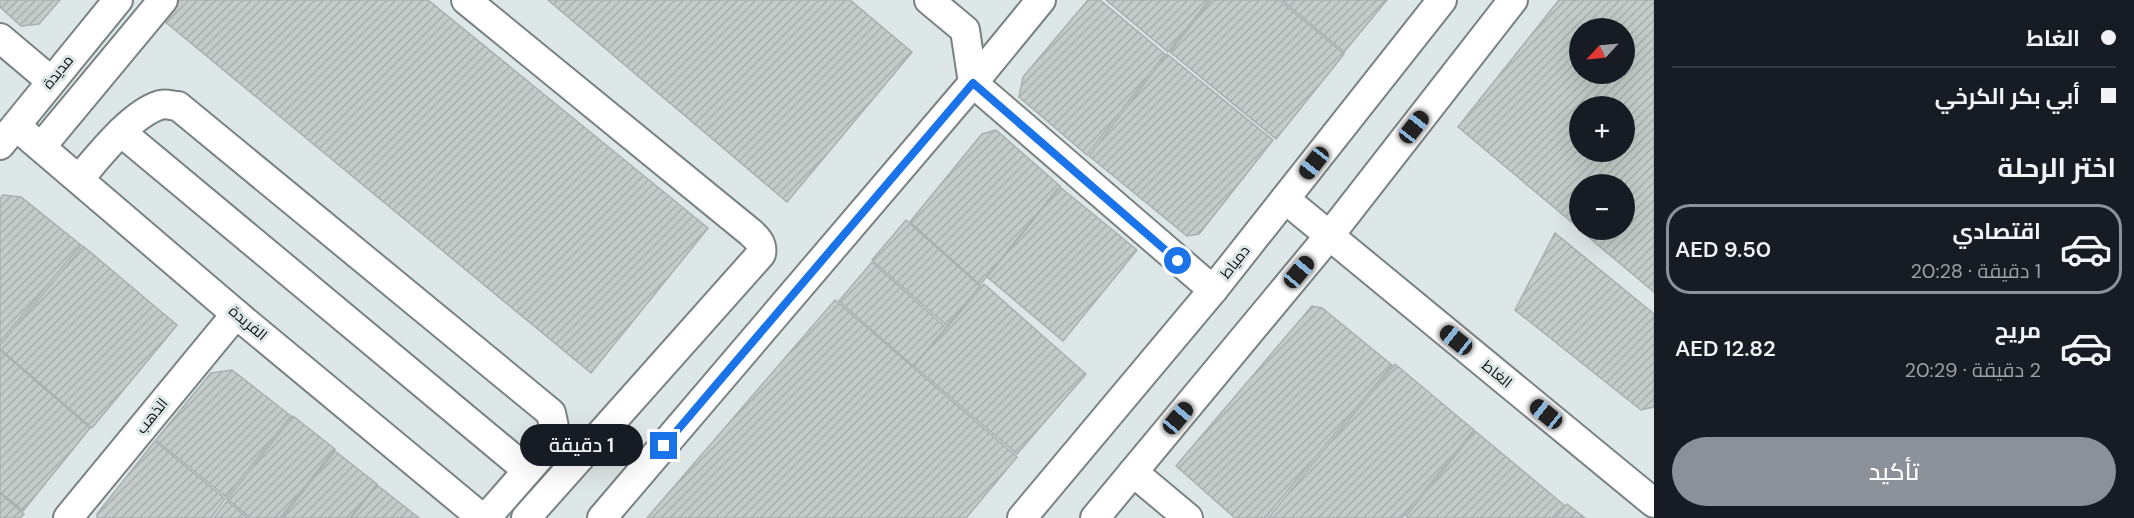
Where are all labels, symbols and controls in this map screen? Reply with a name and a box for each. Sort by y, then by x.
north arrow [1569,18,1635,84]
map controls [1569,18,1635,240]
text: الغاط [2026,24,2080,53]
street label: مديدة [38,51,78,93]
text: أبي بكر الكرخي [1935,82,2080,111]
button: + [1569,96,1635,162]
car [1396,107,1432,147]
car [1296,143,1332,183]
text: اختر الرحلة [1997,150,2116,185]
button: − [1569,174,1635,240]
text: اقتصادي [1952,217,2041,246]
icon: car [2059,222,2113,276]
text: AED 9.50 [1675,235,1771,264]
street label: دمياط [1216,241,1254,283]
route start [1164,247,1191,274]
car [1281,252,1317,292]
text: 1 دقيقة · 20:28 [1910,258,2041,284]
street label: الفريدة [225,301,271,345]
text: مريح [1995,316,2041,345]
icon: car [2059,321,2113,375]
car [1436,322,1476,358]
text: AED 12.82 [1675,334,1776,363]
street label: الغاط [1478,356,1516,392]
text: 2 دقيقة · 20:29 [1905,357,2041,383]
street label: الذهب [132,394,172,438]
car [1526,396,1566,432]
car [1160,398,1196,438]
callout: 1 دقيقة [520,425,643,467]
text: 1 دقيقة [549,432,614,458]
route end [650,432,677,459]
button: تأكيد [1672,437,2116,506]

